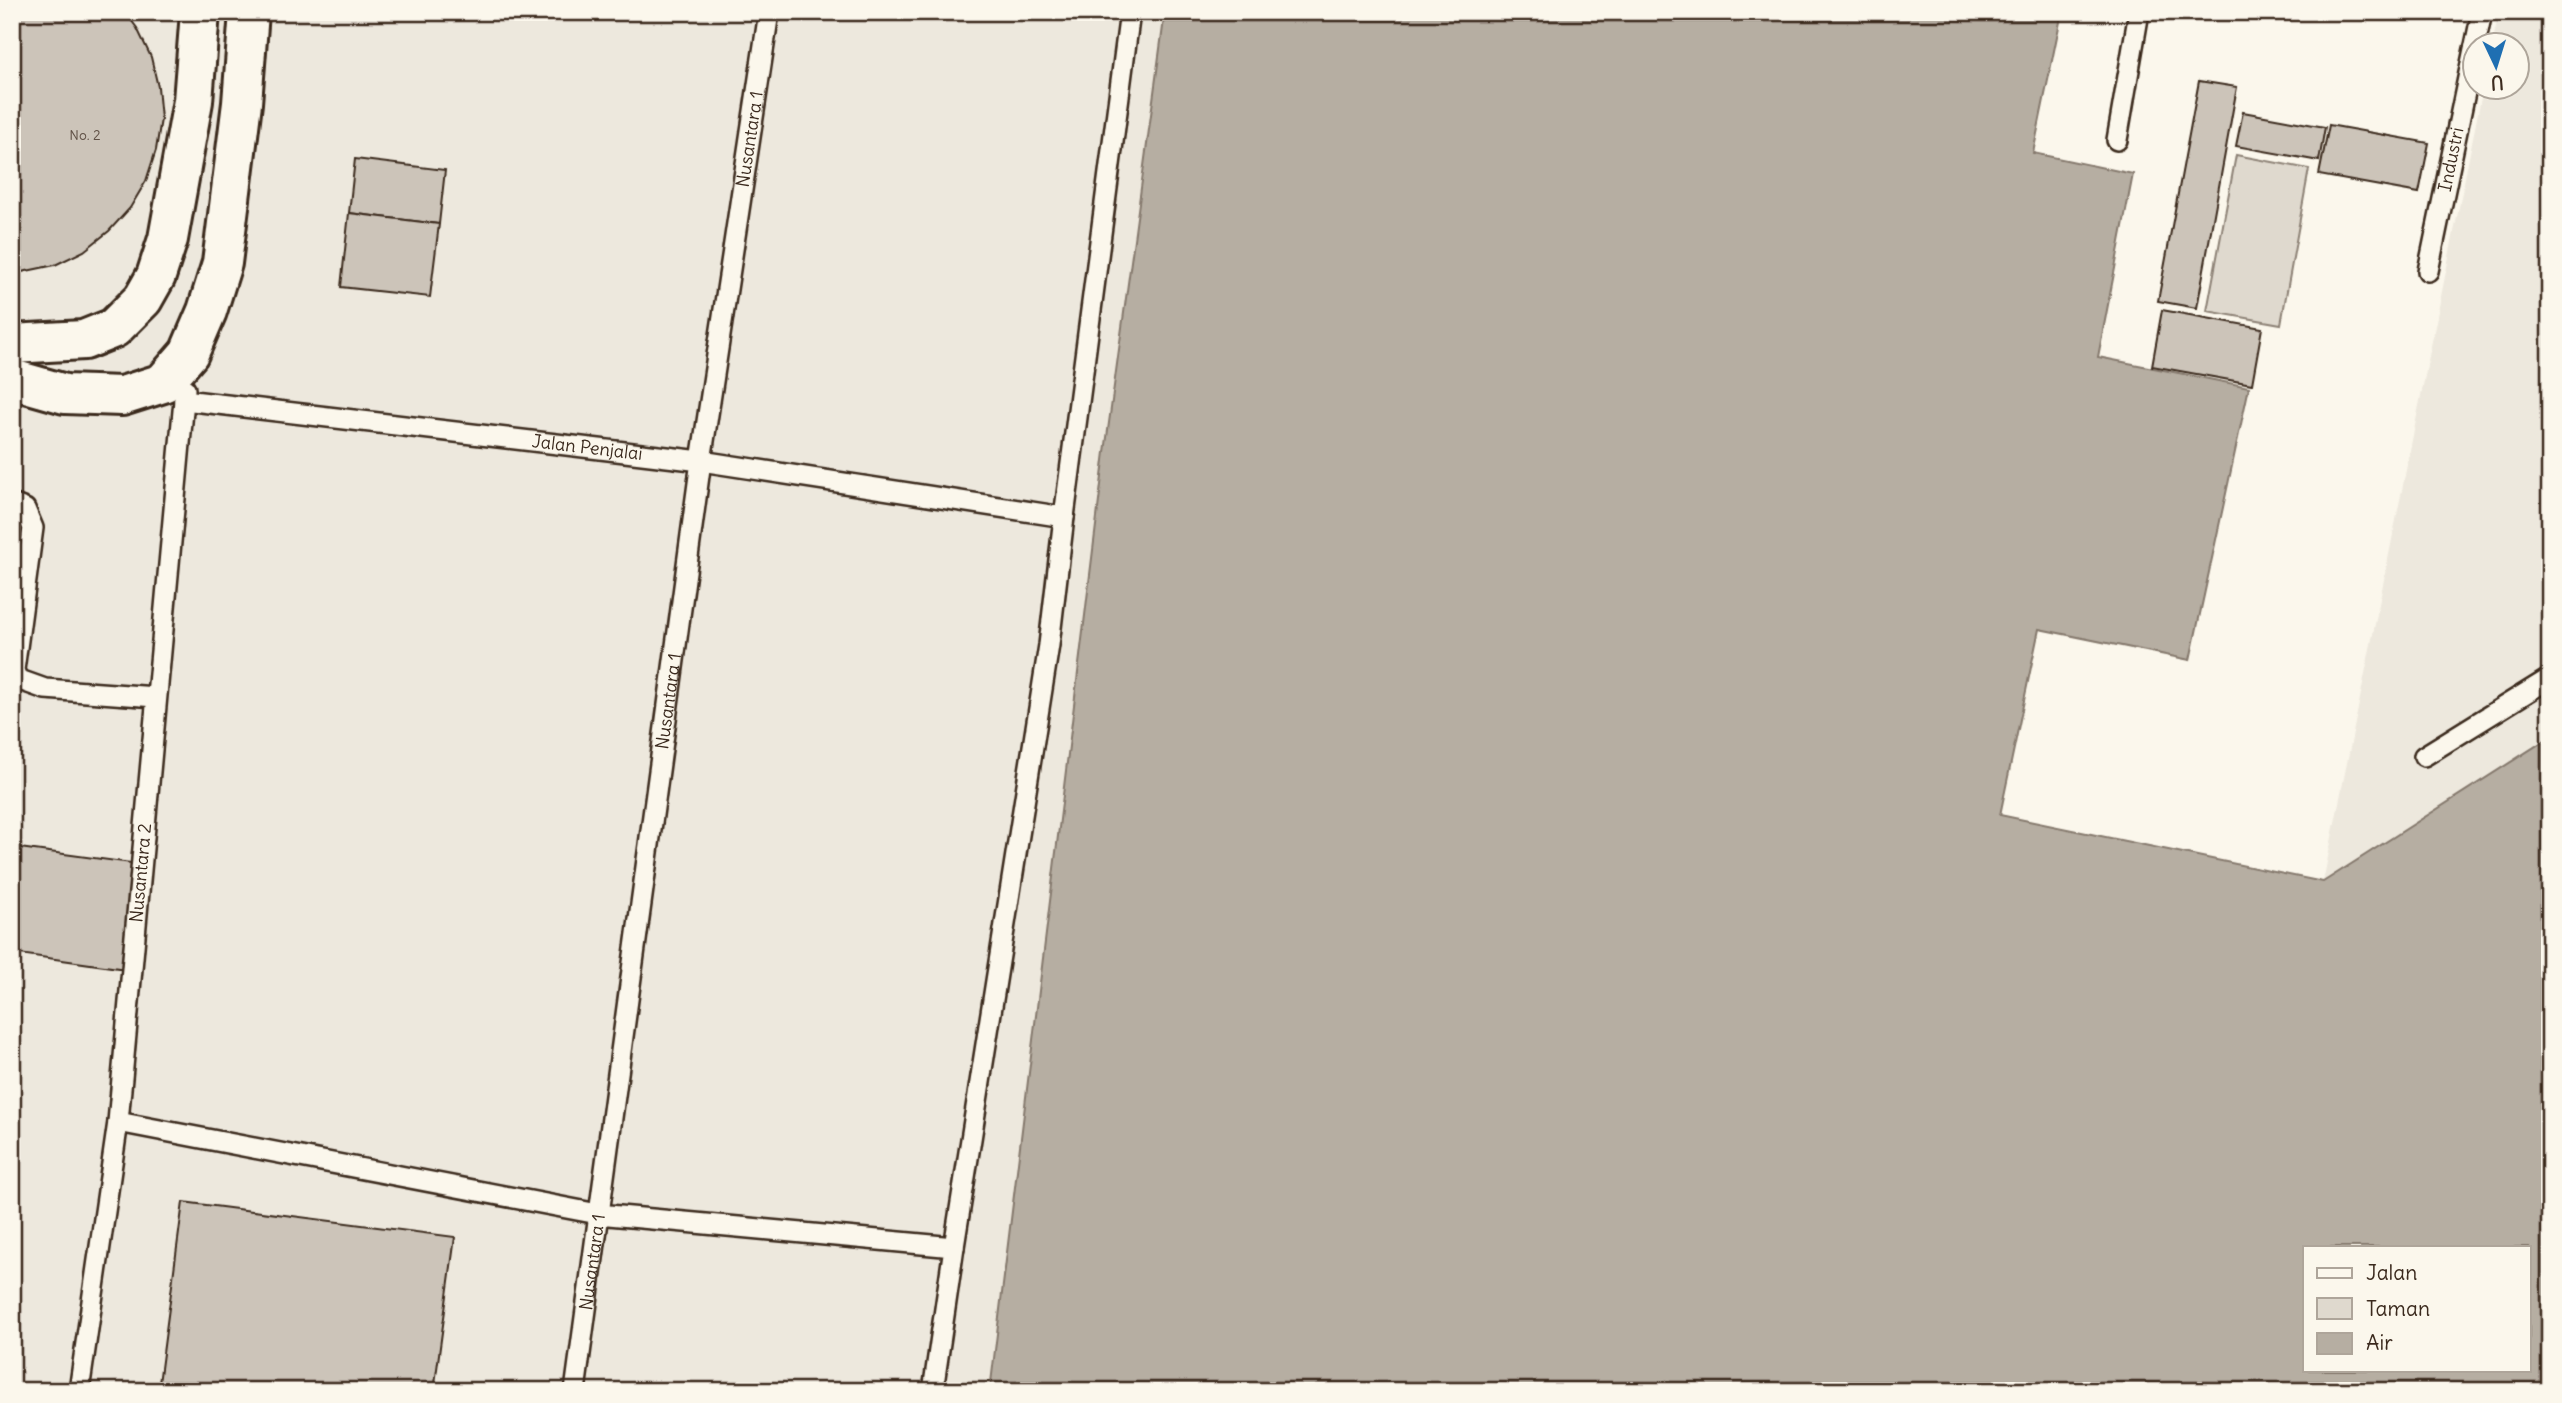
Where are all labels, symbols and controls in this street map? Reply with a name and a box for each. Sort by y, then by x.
north arrow [2460,32,2530,102]
text: U [2490,71,2504,95]
street label: Nusantara 1 [731,90,768,189]
street label: Industri [2433,125,2468,193]
house number: No. 2 [69,126,101,144]
street label: Jalan Penjalai [531,429,644,465]
street label: Nusantara 1 [650,652,686,751]
street label: Nusantara 2 [124,822,156,923]
street label: Nusantara 1 [574,1213,610,1312]
legend [2303,1246,2530,1372]
text: Jalan [2366,1259,2417,1286]
text: Taman [2366,1295,2430,1322]
text: Air [2366,1329,2393,1356]

